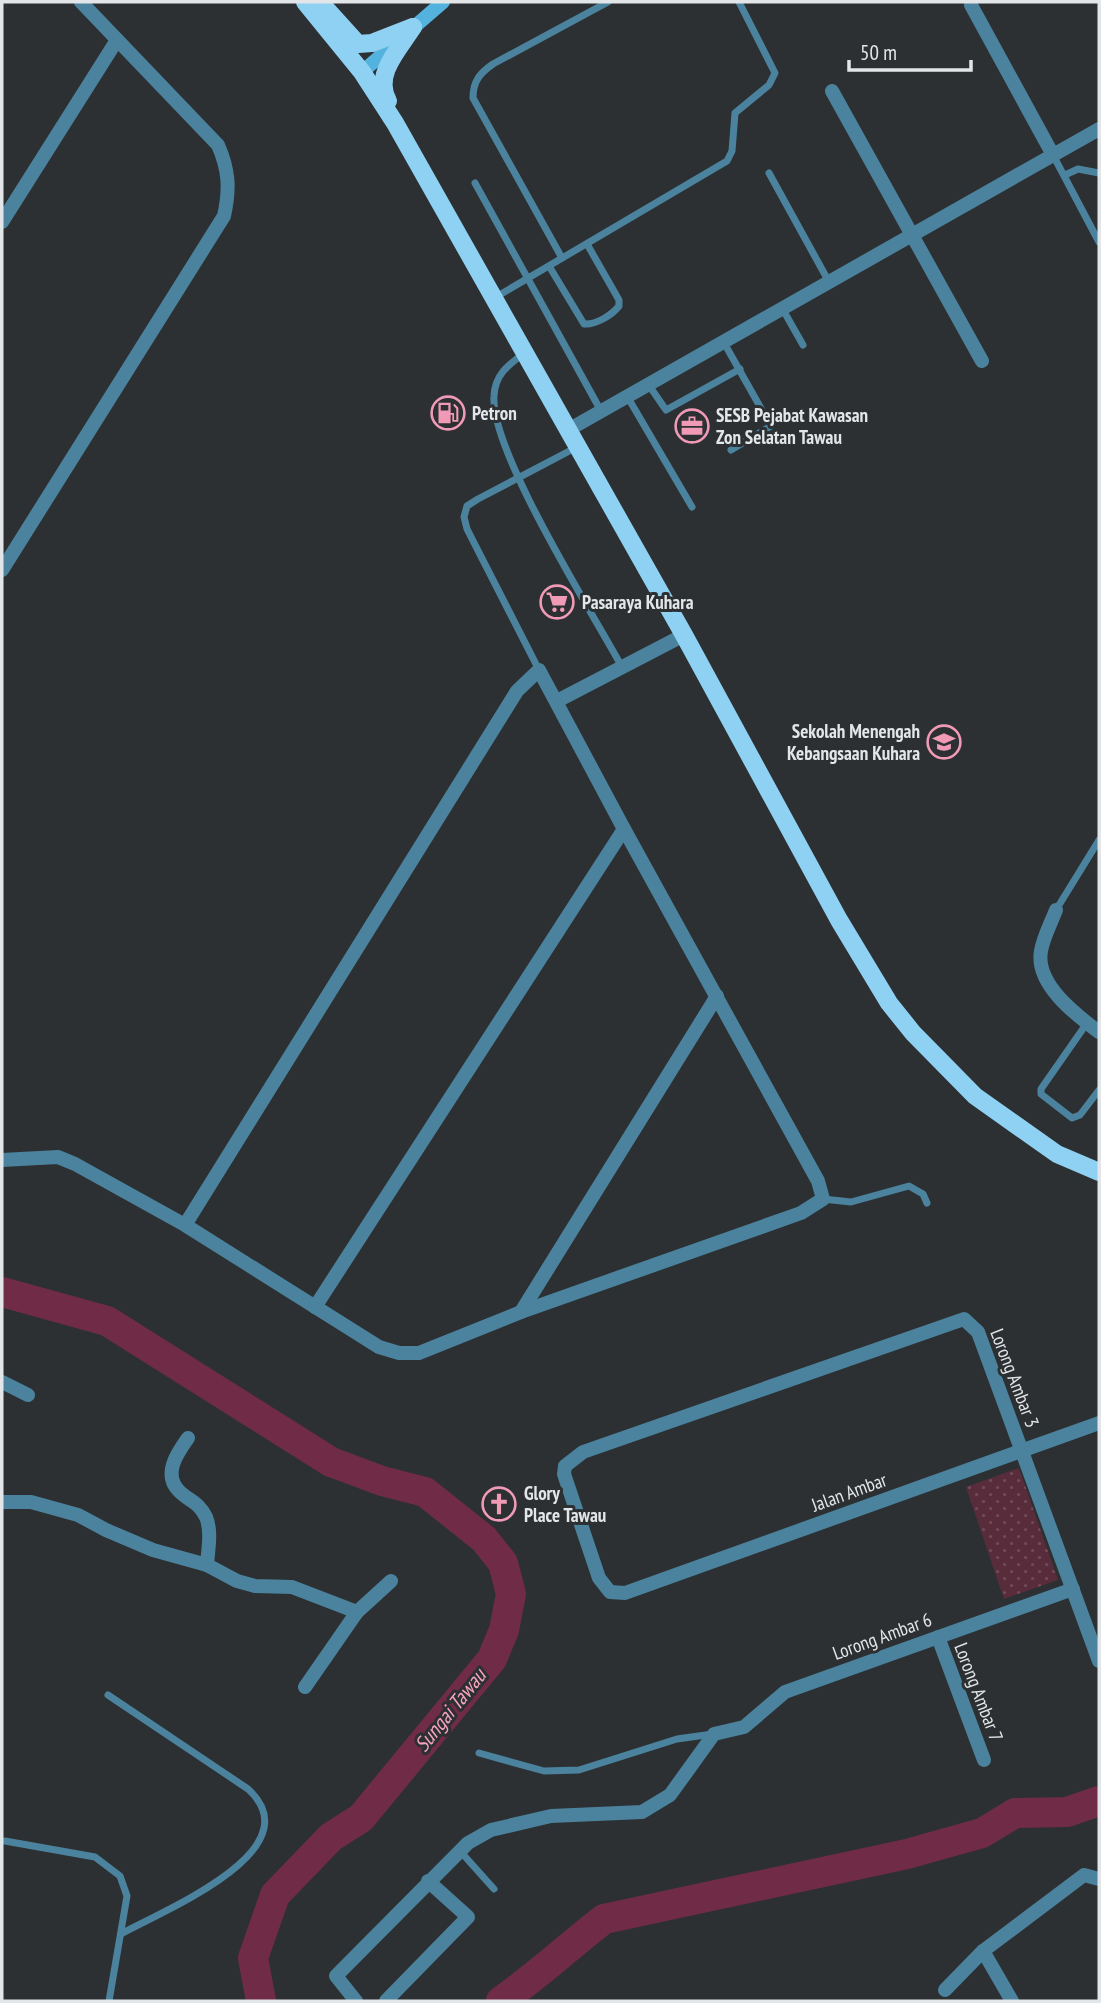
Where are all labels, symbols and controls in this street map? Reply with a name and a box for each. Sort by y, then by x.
scale bar [849,28,972,72]
text: 50 m [860,39,897,66]
fuel station icon: Petron [429,394,467,432]
place label: Petron [472,401,517,425]
place label: SESB Pejabat Kawasan Zon Selatan Tawau [716,403,868,449]
office icon: SESB Pejabat Kawasan Zon Selatan Tawau [673,407,711,445]
supermarket icon: Pasaraya Kuhara [538,583,576,621]
place label: Pasaraya Kuhara [582,590,694,614]
place label: Sekolah Menengah Kebangsaan Kuhara [787,719,920,765]
school or university icon: Sekolah Menengah Kebangsaan Kuhara [925,723,963,761]
street label: Lorong Ambar 3 [985,1325,1045,1431]
street label: Jalan Ambar [807,1467,891,1517]
place label: Glory Place Tawau [524,1481,606,1527]
church icon: Glory Place Tawau [480,1485,518,1523]
street label: Lorong Ambar 6 [829,1607,935,1665]
street label: Lorong Ambar 7 [949,1639,1009,1745]
water label: Sungai Tawau [408,1662,493,1757]

